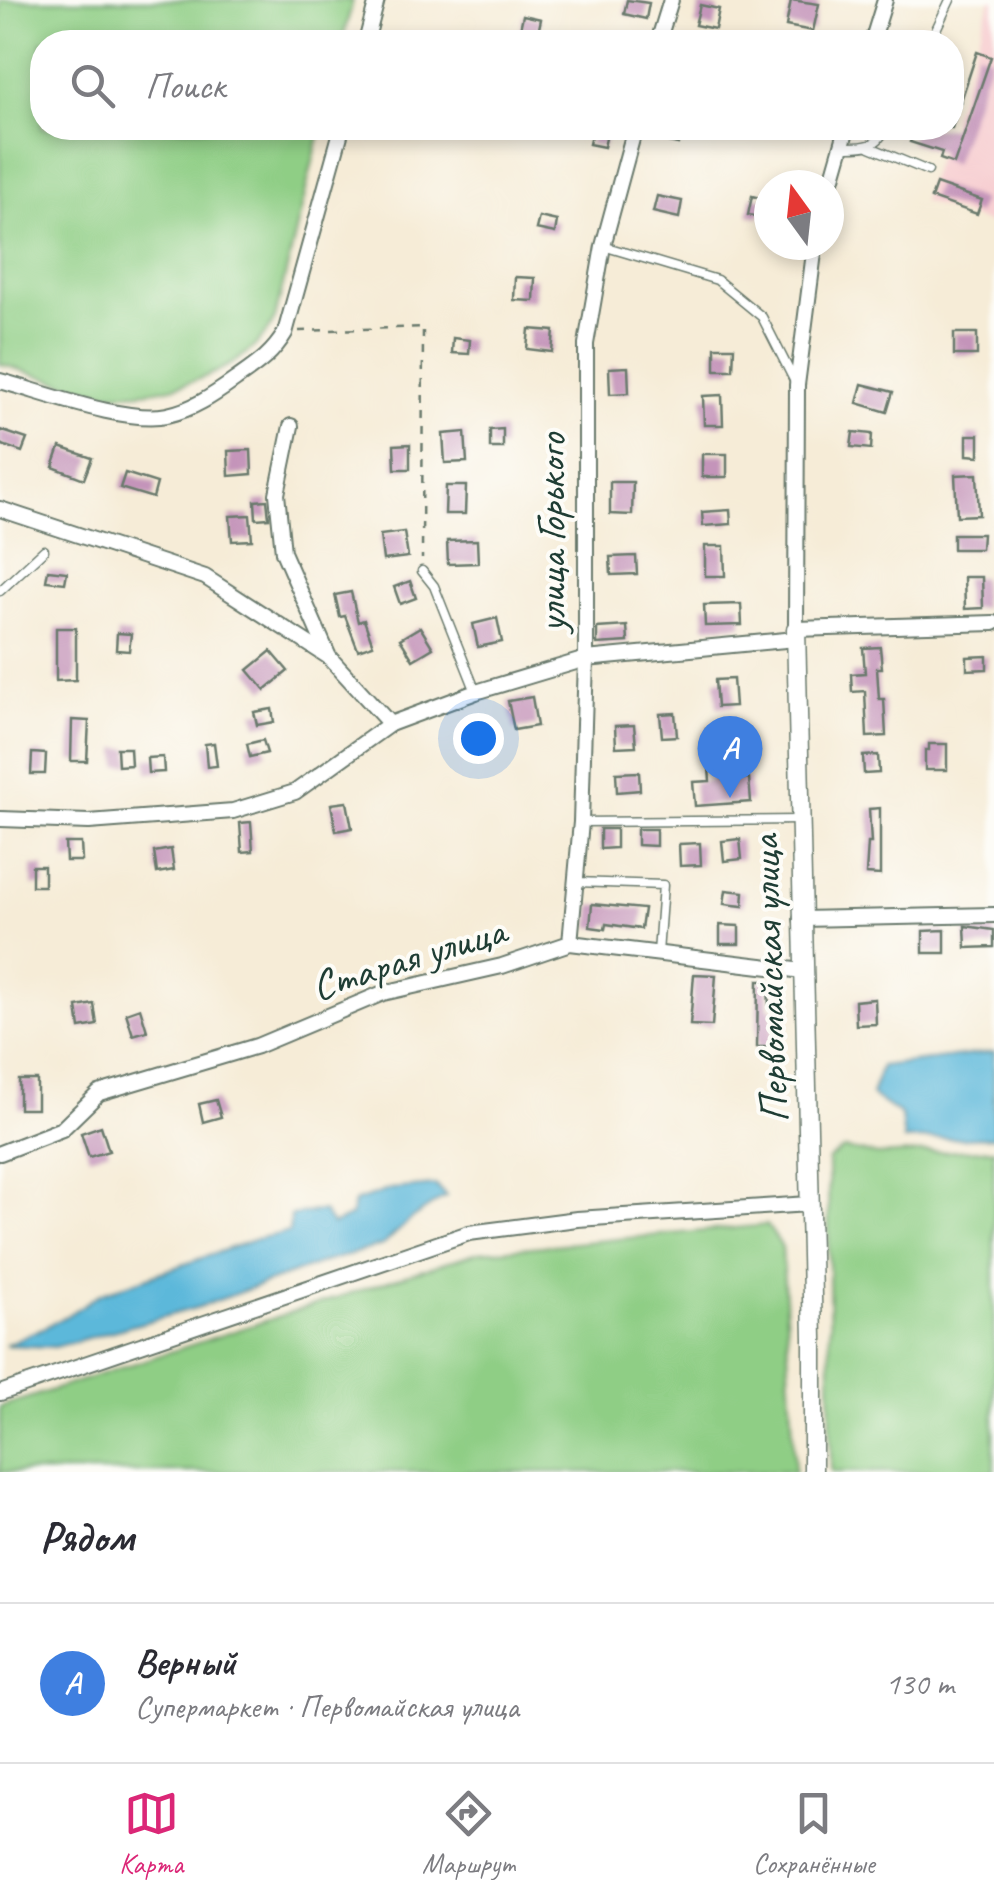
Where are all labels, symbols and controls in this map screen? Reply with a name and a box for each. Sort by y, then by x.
search box [30,30,964,140]
icon: search [65,58,120,113]
text: Поиск [145,62,225,109]
north arrow [754,170,844,260]
street label: улица Горького [525,431,578,636]
your location [453,713,504,764]
pin: A [698,716,762,798]
street label: Первомайская улица [738,831,801,1124]
street label: Старая улица [305,903,515,1013]
text: Рядом [40,1511,134,1564]
text: Верный [135,1639,236,1686]
text: A [64,1663,81,1704]
text: 130 m [885,1663,954,1704]
text: Супермаркет · Первомайская улица [135,1686,519,1727]
tab: Карта [119,1786,183,1881]
tab: Маршрут [422,1786,514,1881]
tab: Сохранённые [753,1786,875,1881]

